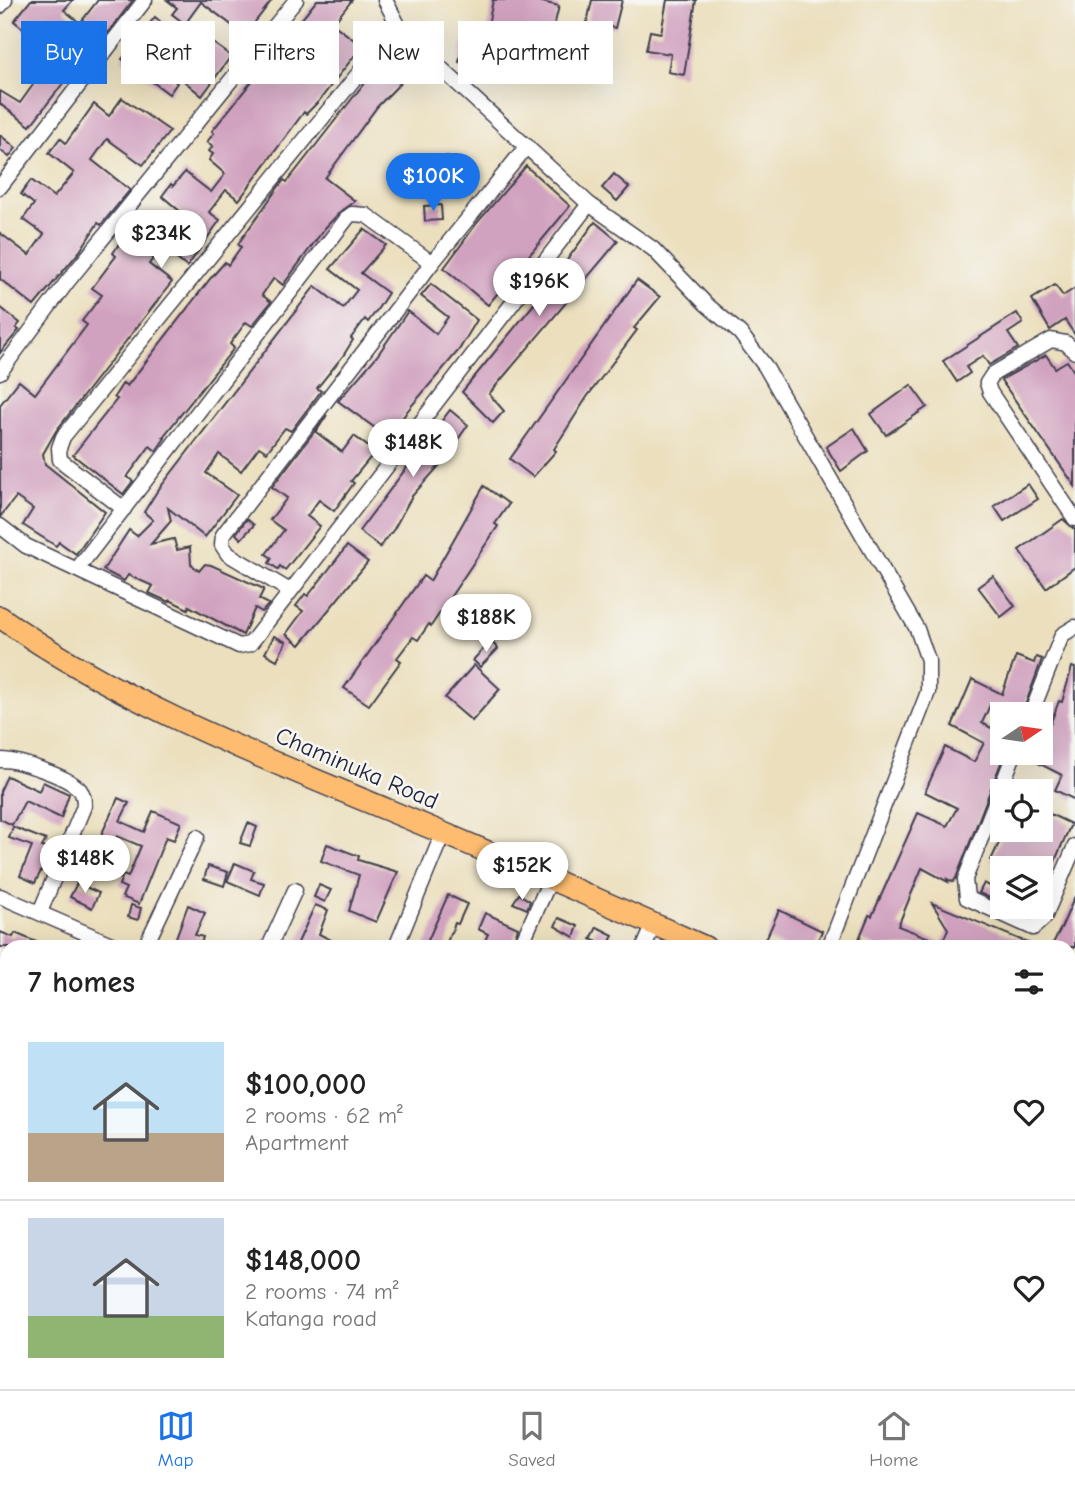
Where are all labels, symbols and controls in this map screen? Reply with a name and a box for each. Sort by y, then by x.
chip: Buy [21,21,107,84]
chip: Rent [121,21,215,84]
chip: Filters [229,21,339,84]
chip: New [353,21,444,84]
chip: Apartment [458,21,613,84]
pin: $100K [384,154,482,213]
text: $100K [402,162,464,189]
pin: $234K [112,210,210,270]
text: $234K [131,219,191,246]
pin: $196K [490,258,588,318]
text: $196K [509,267,569,294]
pin: $148K [364,420,462,479]
text: $148K [384,428,442,455]
pin: $188K [437,594,535,654]
text: $188K [456,603,516,630]
north arrow [990,702,1054,765]
map controls [990,702,1053,919]
street label: Chaminuka Road [271,721,443,815]
button: locate [990,779,1053,842]
pin: $148K [36,836,134,895]
pin: $152K [473,842,571,902]
text: $148K [56,844,114,871]
text: $152K [492,851,552,878]
button: layers [990,856,1053,919]
icon: filters [1010,963,1048,1001]
text: 7 homes [28,965,135,1000]
text: $100,000 [245,1067,366,1102]
icon: home [84,1070,168,1154]
icon: heart [1010,1093,1048,1131]
text: 2 rooms · 62 m² [245,1102,403,1129]
text: Apartment [245,1129,348,1156]
text: $148,000 [245,1243,361,1278]
icon: home [84,1246,168,1330]
icon: heart [1010,1269,1048,1307]
text: 2 rooms · 74 m² [245,1278,398,1305]
text: Katanga road [245,1305,377,1332]
tab: Map [157,1407,195,1471]
tab: Saved [508,1407,556,1471]
tab: Home [869,1407,918,1471]

